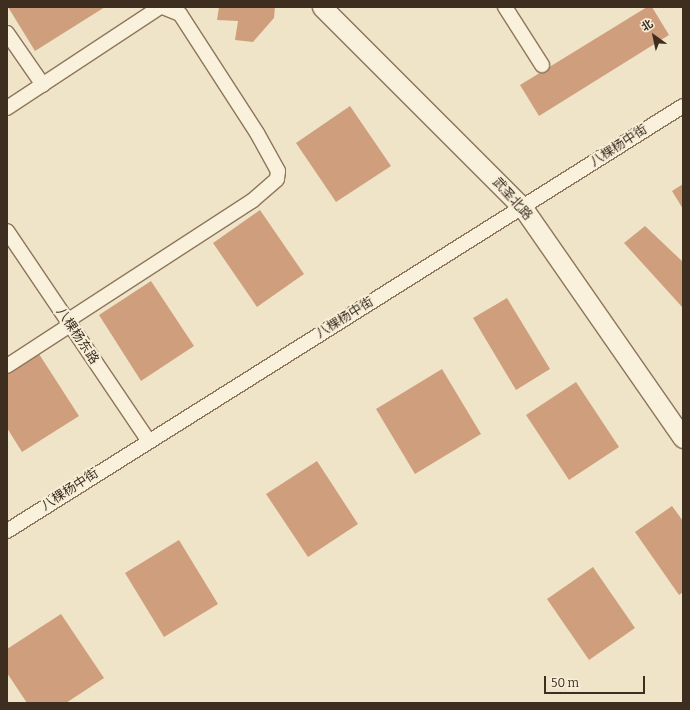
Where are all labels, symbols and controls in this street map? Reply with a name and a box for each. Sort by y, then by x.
north arrow [634,16,674,56]
text: 北 [639,17,655,34]
street label: 八棵杨中街 [587,122,651,170]
street label: 武圣北路 [489,174,535,224]
street label: 八棵杨中街 [313,294,377,342]
street label: 八棵杨东路 [52,305,102,367]
street label: 八棵杨中街 [38,466,102,514]
scale bar [546,668,647,694]
text: 50 m [551,676,579,690]

